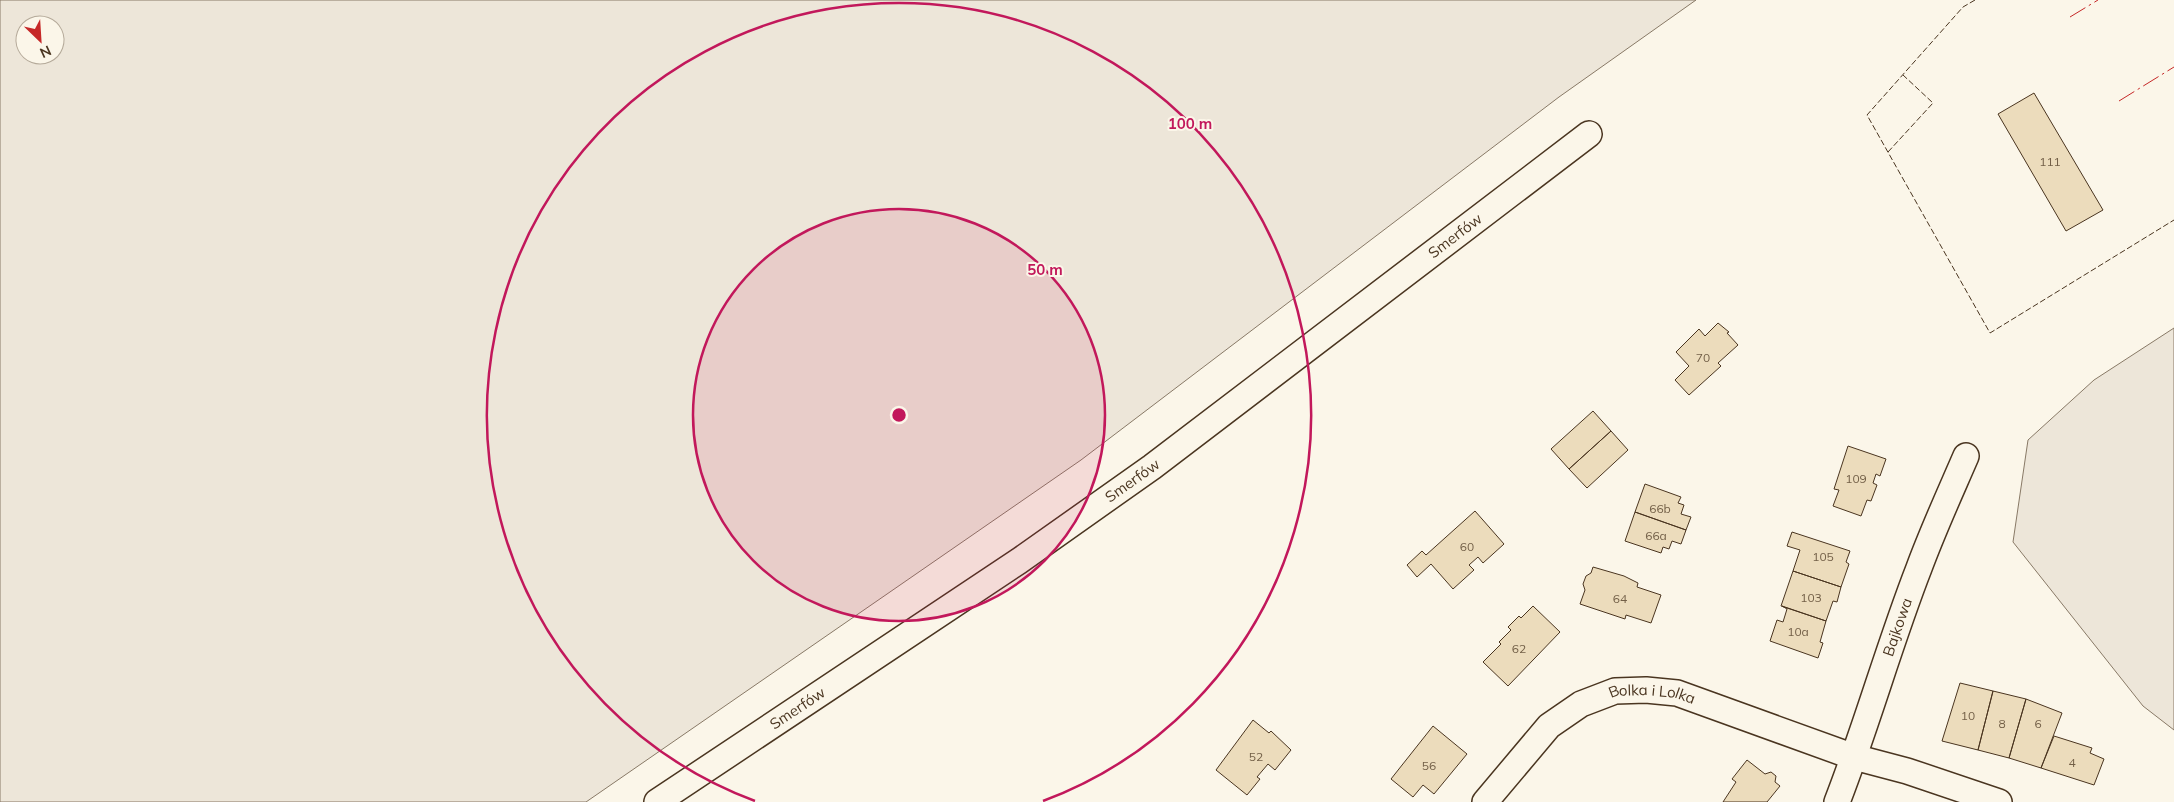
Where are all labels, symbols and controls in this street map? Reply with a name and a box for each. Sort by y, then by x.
north arrow [15,15,65,65]
text: N [37,41,54,62]
text: 100 m [1168,114,1212,133]
house number: 111 [2039,154,2061,169]
street label: Smerfów [1424,209,1486,262]
text: 50 m [1027,260,1063,279]
house number: 70 [1696,350,1710,365]
centre of rings [890,406,908,424]
street label: Smerfów [1101,454,1164,506]
house number: 109 [1845,471,1867,486]
house number: 66b [1649,501,1671,516]
house number: 66a [1645,528,1667,543]
house number: 60 [1460,539,1474,554]
house number: 105 [1812,549,1834,564]
house number: 103 [1800,590,1822,605]
house number: 64 [1613,591,1627,606]
street label: Bajkowa [1878,595,1916,659]
house number: 10a [1787,624,1809,639]
house number: 62 [1512,641,1526,656]
street label: Bolka i Lolka [1606,680,1698,708]
street label: Smerfów [766,683,829,733]
house number: 10 [1961,708,1975,723]
house number: 8 [1998,716,2006,731]
house number: 6 [2034,716,2042,731]
house number: 52 [1249,749,1263,764]
house number: 4 [2068,755,2076,770]
house number: 56 [1422,758,1436,773]

